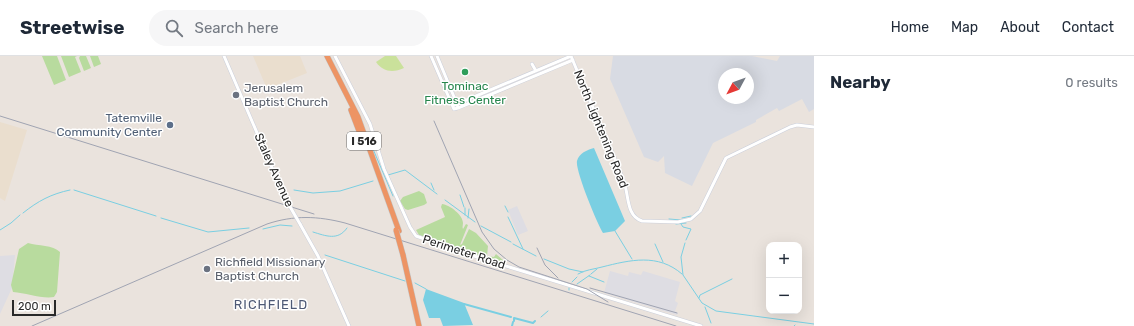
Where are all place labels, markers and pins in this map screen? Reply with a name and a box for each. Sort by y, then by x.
marker: Tominac Fitness Center [460,67,470,77]
place label: Tominac Fitness Center [424,79,506,107]
place label: Jerusalem Baptist Church [244,81,328,109]
marker: Jerusalem Baptist Church [231,90,241,100]
place label: Tatemville Community Center [57,111,162,139]
marker: Tatemville Community Center [165,120,175,130]
place label: Richfield Missionary Baptist Church [215,255,326,283]
marker: Richfield Missionary Baptist Church [202,264,212,274]

